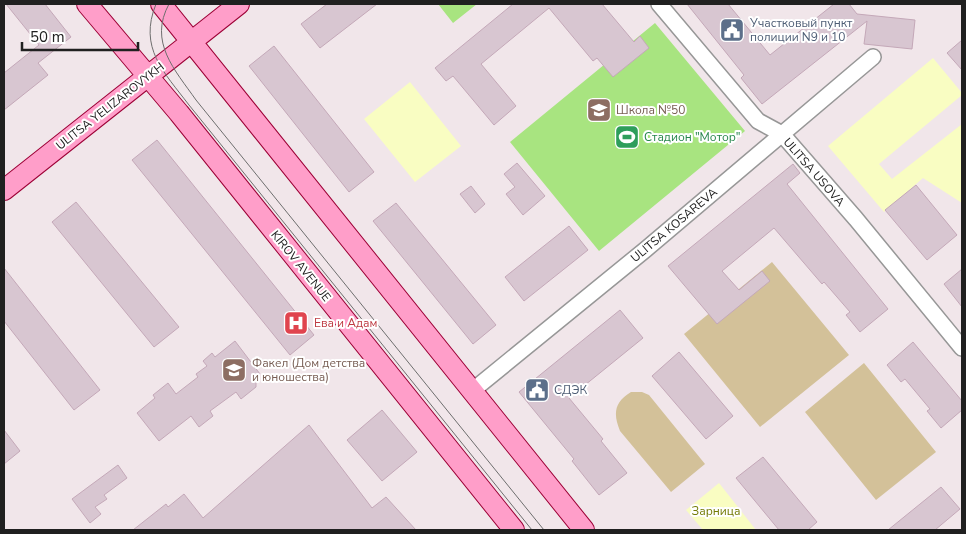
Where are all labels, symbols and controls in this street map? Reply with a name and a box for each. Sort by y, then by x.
place label: Участковый пункт полиции N9 и 10 [749,15,853,45]
public building icon: Участковый пункт полиции N9 и 10 [719,17,745,43]
scale bar [22,20,139,52]
text: 50 m [30,27,65,47]
street label: ULITSA YELIZAROVYKH [53,59,167,153]
school or university icon: Школа №50 [586,97,612,123]
place label: Школа №50 [616,102,685,118]
sports icon: Стадион "Мотор" [614,124,640,150]
place label: Стадион "Мотор" [644,129,741,145]
street label: ULITSA USOVA [780,134,848,210]
street label: ULITSA KOSAREVA [627,184,721,266]
street label: KIROV AVENUE [267,227,335,305]
hospital icon: Ева и Адам [283,310,309,336]
place label: Ева и Адам [314,315,377,331]
place label: Факел (Дом детства и юношества) [252,355,365,385]
school or university icon: Факел (Дом детства и юношества) [221,357,247,383]
public building icon: СДЭК [524,377,550,403]
place label: СДЭК [554,382,587,398]
park label: Зарница [692,503,740,519]

